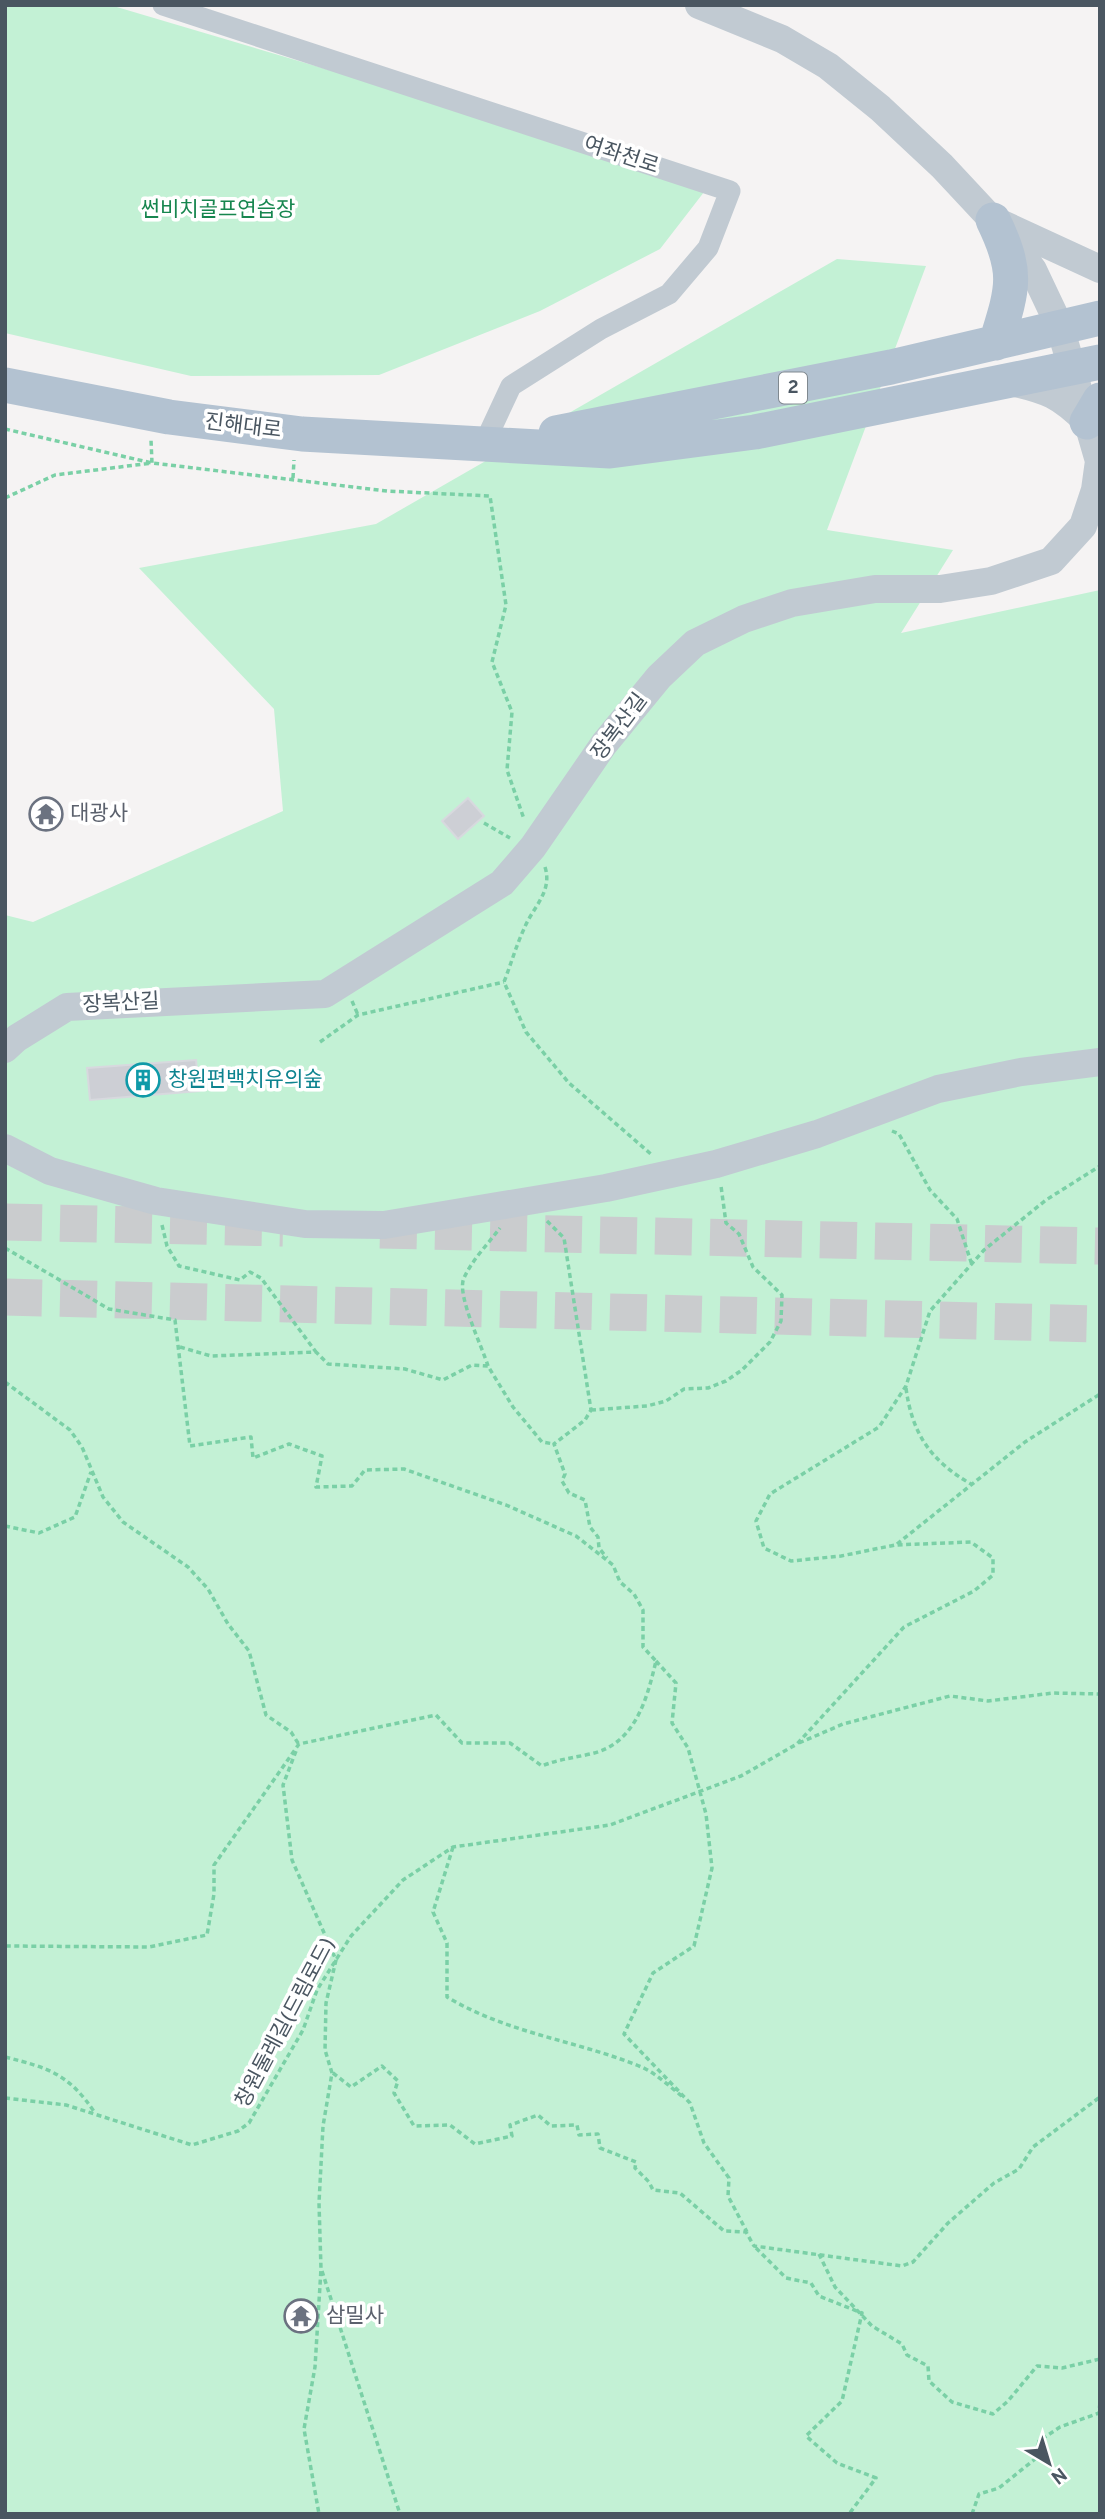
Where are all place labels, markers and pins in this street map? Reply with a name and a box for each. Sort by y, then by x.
temple icon: 대광사 [27,795,65,833]
place label: 대광사 [70,801,128,828]
building icon: 창원편백치유의숲 [124,1061,162,1099]
place label: 창원편백치유의숲 [168,1067,323,1094]
temple icon: 삼밀사 [282,2297,320,2335]
place label: 삼밀사 [326,2303,384,2330]

